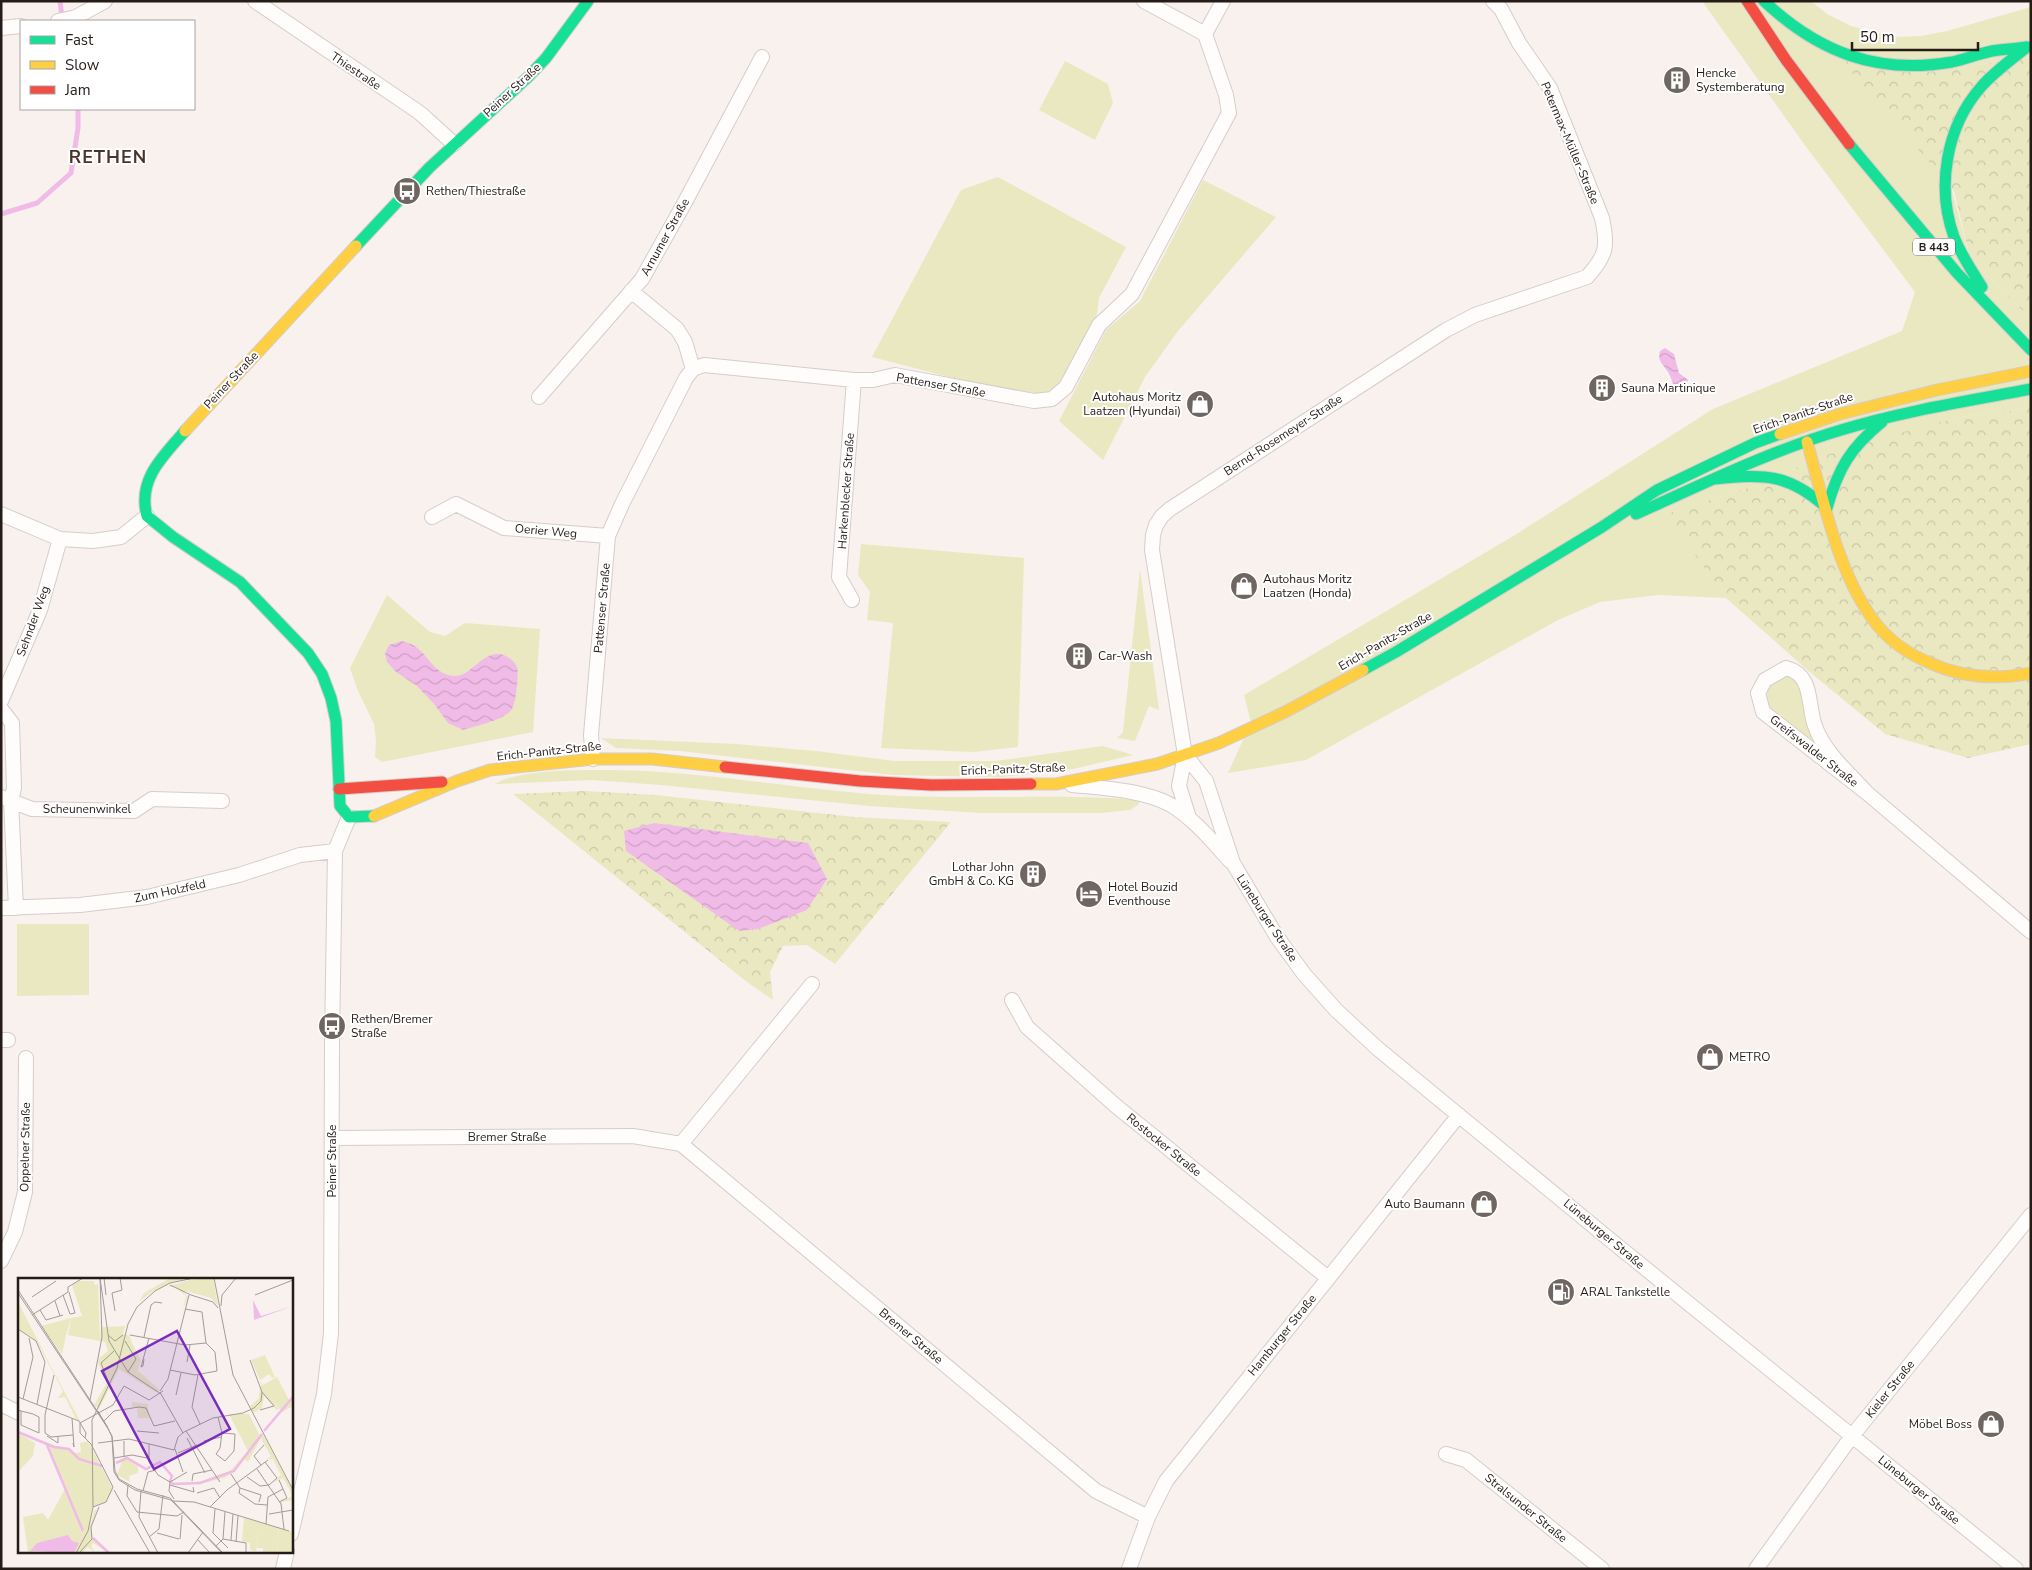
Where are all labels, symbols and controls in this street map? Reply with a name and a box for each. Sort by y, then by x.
legend [20,20,195,110]
scale bar [1852,20,1978,52]
text: 50 m [1860,27,1895,47]
text: Fast [65,30,94,50]
street label: Thiestraße [328,48,384,94]
text: Slow [65,55,100,75]
street label: Peiner Straße [480,59,544,121]
building icon: Hencke Systemberatung [1662,65,1692,95]
place label: Hencke Systemberatung [1696,65,1785,95]
street label: Petermax-Müller-Straße [1537,79,1603,207]
text: Jam [64,80,91,100]
district label: RETHEN [69,145,147,169]
bus stop icon: Rethen/Thiestraße [392,176,422,206]
place label: Rethen/Thiestraße [426,183,526,199]
street label: Arnumer Straße [637,195,693,279]
road number: B 443 [1913,238,1955,256]
street label: Peiner Straße [200,348,262,412]
street label: Pattenser Straße [895,369,987,401]
building icon: Sauna Martinique [1587,373,1617,403]
place label: Sauna Martinique [1621,380,1716,396]
street label: Erich-Panitz-Straße [1751,388,1855,438]
place label: Autohaus Moritz Laatzen (Hyundai) [1083,389,1181,419]
shop icon: Autohaus Moritz Laatzen (Hyundai) [1185,389,1215,419]
street label: Bernd-Rosemeyer-Straße [1221,391,1345,479]
street label: Harkenblecker Straße [834,432,858,550]
street label: Oerier Weg [514,520,578,542]
street label: Pattenser Straße [590,562,614,654]
shop icon: Autohaus Moritz Laatzen (Honda) [1229,571,1259,601]
place label: Autohaus Moritz Laatzen (Honda) [1263,571,1352,601]
street label: Sehnder Weg [13,583,53,659]
street label: Erich-Panitz-Straße [1336,608,1434,674]
building icon: Car-Wash [1064,641,1094,671]
place label: Car-Wash [1098,648,1152,664]
street label: Greifswalder Straße [1766,711,1862,791]
street label: Erich-Panitz-Straße [496,738,602,764]
street label: Erich-Panitz-Straße [960,759,1066,779]
street label: Scheunenwinkel [43,801,132,817]
place label: Lothar John GmbH & Co. KG [929,859,1014,889]
building icon: Lothar John GmbH & Co. KG [1018,859,1048,889]
street label: Lüneburger Straße [1233,871,1301,965]
street label: Zum Holzfeld [133,876,207,906]
hotel icon: Hotel Bouzid Eventhouse [1074,879,1104,909]
place label: Hotel Bouzid Eventhouse [1108,879,1178,909]
bus stop icon: Rethen/Bremer Straße [317,1011,347,1041]
place label: Rethen/Bremer Straße [351,1011,433,1041]
shop icon: METRO [1695,1042,1725,1072]
place label: METRO [1729,1049,1771,1065]
street label: Oppelner Straße [16,1102,34,1192]
street label: Rostocker Straße [1123,1110,1205,1180]
street label: Peiner Straße [324,1125,340,1198]
street label: Bremer Straße [468,1129,546,1145]
shop icon: Auto Baumann [1469,1189,1499,1219]
street label: Lüneburger Straße [1560,1195,1648,1273]
place label: Auto Baumann [1384,1196,1465,1212]
fuel station icon: ARAL Tankstelle [1546,1277,1576,1307]
inset map [18,1278,292,1552]
place label: ARAL Tankstelle [1580,1284,1670,1300]
street label: Hamburger Straße [1244,1291,1320,1379]
street label: Bremer Straße [876,1305,946,1367]
street label: Kieler Straße [1862,1357,1918,1421]
shop icon: Möbel Boss [1976,1409,2006,1439]
place label: Möbel Boss [1909,1416,1972,1432]
street label: Lüneburger Straße [1875,1452,1963,1528]
street label: Stralsunder Straße [1481,1470,1571,1546]

